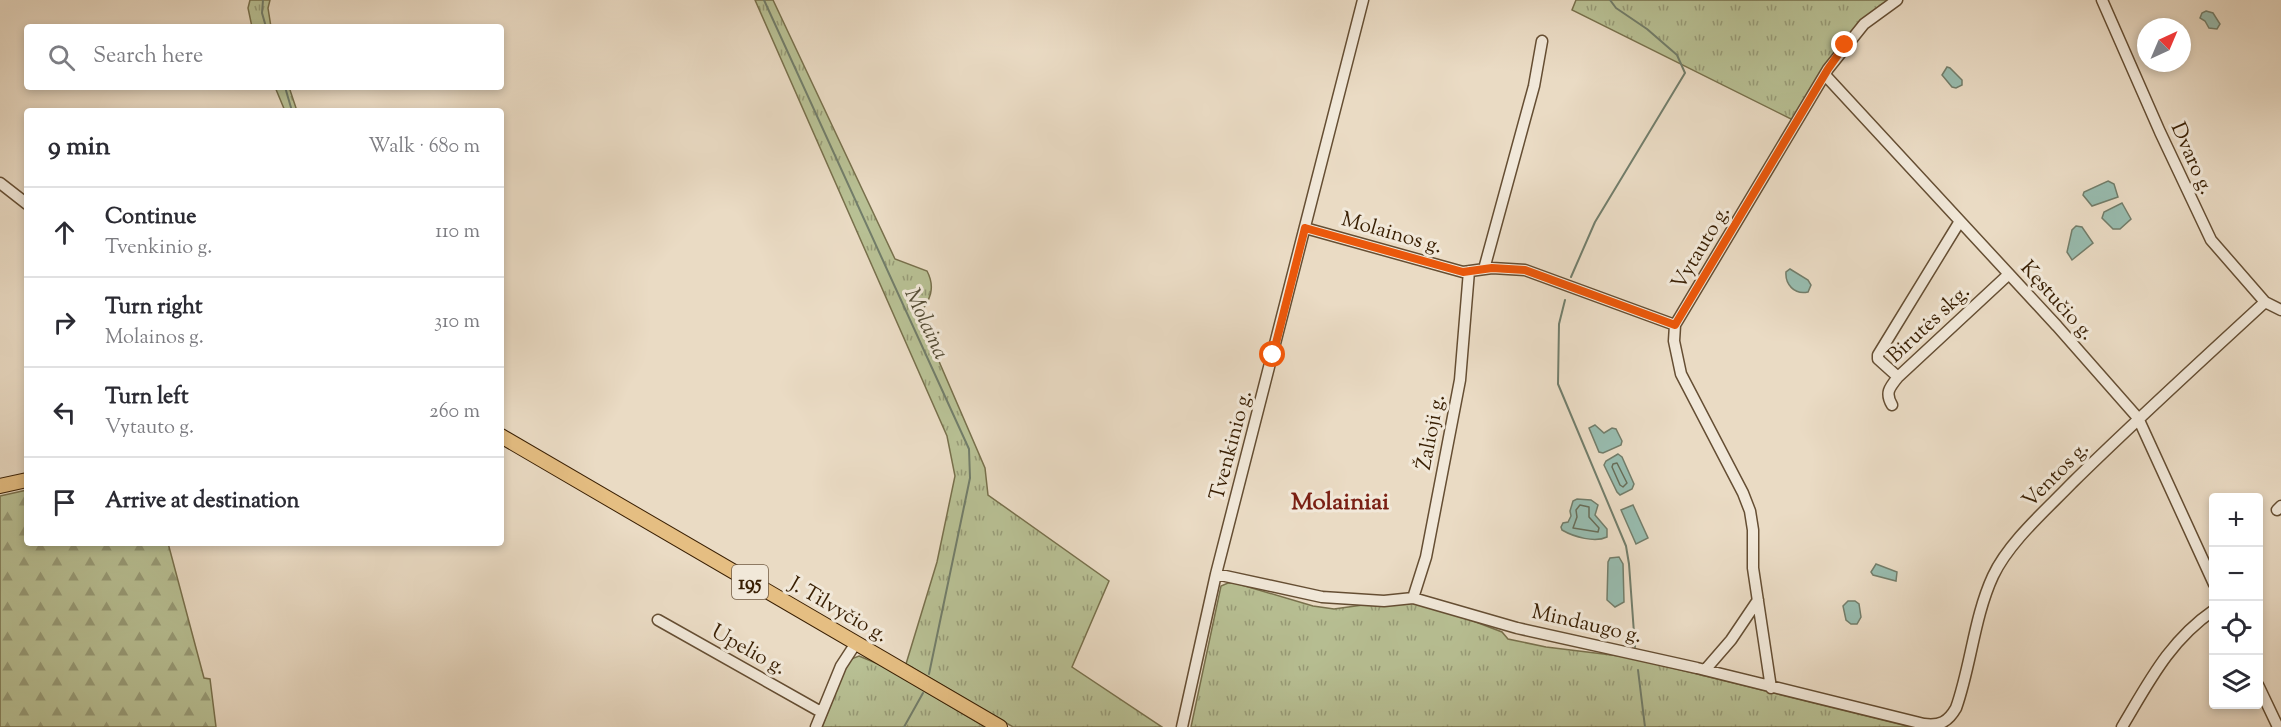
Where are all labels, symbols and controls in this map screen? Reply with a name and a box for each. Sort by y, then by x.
north arrow [2137,18,2191,72]
search box [24,24,504,90]
route end [1831,31,1857,57]
icon: search [45,41,78,74]
text: Search here [93,41,203,73]
street label: Dvaro g. [2162,118,2220,200]
text: 9 min [48,129,110,166]
text: Walk · 680 m [368,133,480,162]
street label: Vytauto g. [1665,200,1739,296]
text: Continue [105,202,196,234]
street label: Molainos g. [1337,205,1445,263]
icon: ahead [48,216,81,249]
text: 110 m [435,218,480,247]
text: Tvenkinio g. [105,234,212,263]
street label: Kęstučio g. [2012,255,2101,348]
street label: Birutės skg. [1881,278,1977,371]
water label: Molaina [895,283,956,365]
text: Turn right [105,292,202,324]
icon: right [48,306,81,339]
text: 310 m [434,308,480,337]
text: Molainos g. [105,324,204,353]
route start [1259,341,1285,367]
text: Turn left [105,382,188,414]
street label: Tvenkinio g. [1203,387,1261,504]
street label: Žalioji g. [1410,392,1454,473]
icon: left [48,396,81,429]
text: 260 m [429,398,480,427]
text: Vytauto g. [105,414,194,443]
street label: Ventos g. [2016,435,2097,516]
icon: arrive [48,486,81,519]
text: Arrive at destination [105,486,300,518]
district label: Molainiai [1291,486,1389,520]
map controls [2209,493,2263,709]
button: + [2209,493,2263,547]
button: − [2209,547,2263,601]
road number: 195 [732,565,768,599]
street label: J. Tilvyčio g. [782,570,893,651]
street label: Mindaugo g. [1528,598,1645,652]
button: locate [2209,601,2263,655]
street label: Upelio g. [705,618,791,684]
button: layers [2209,655,2263,709]

